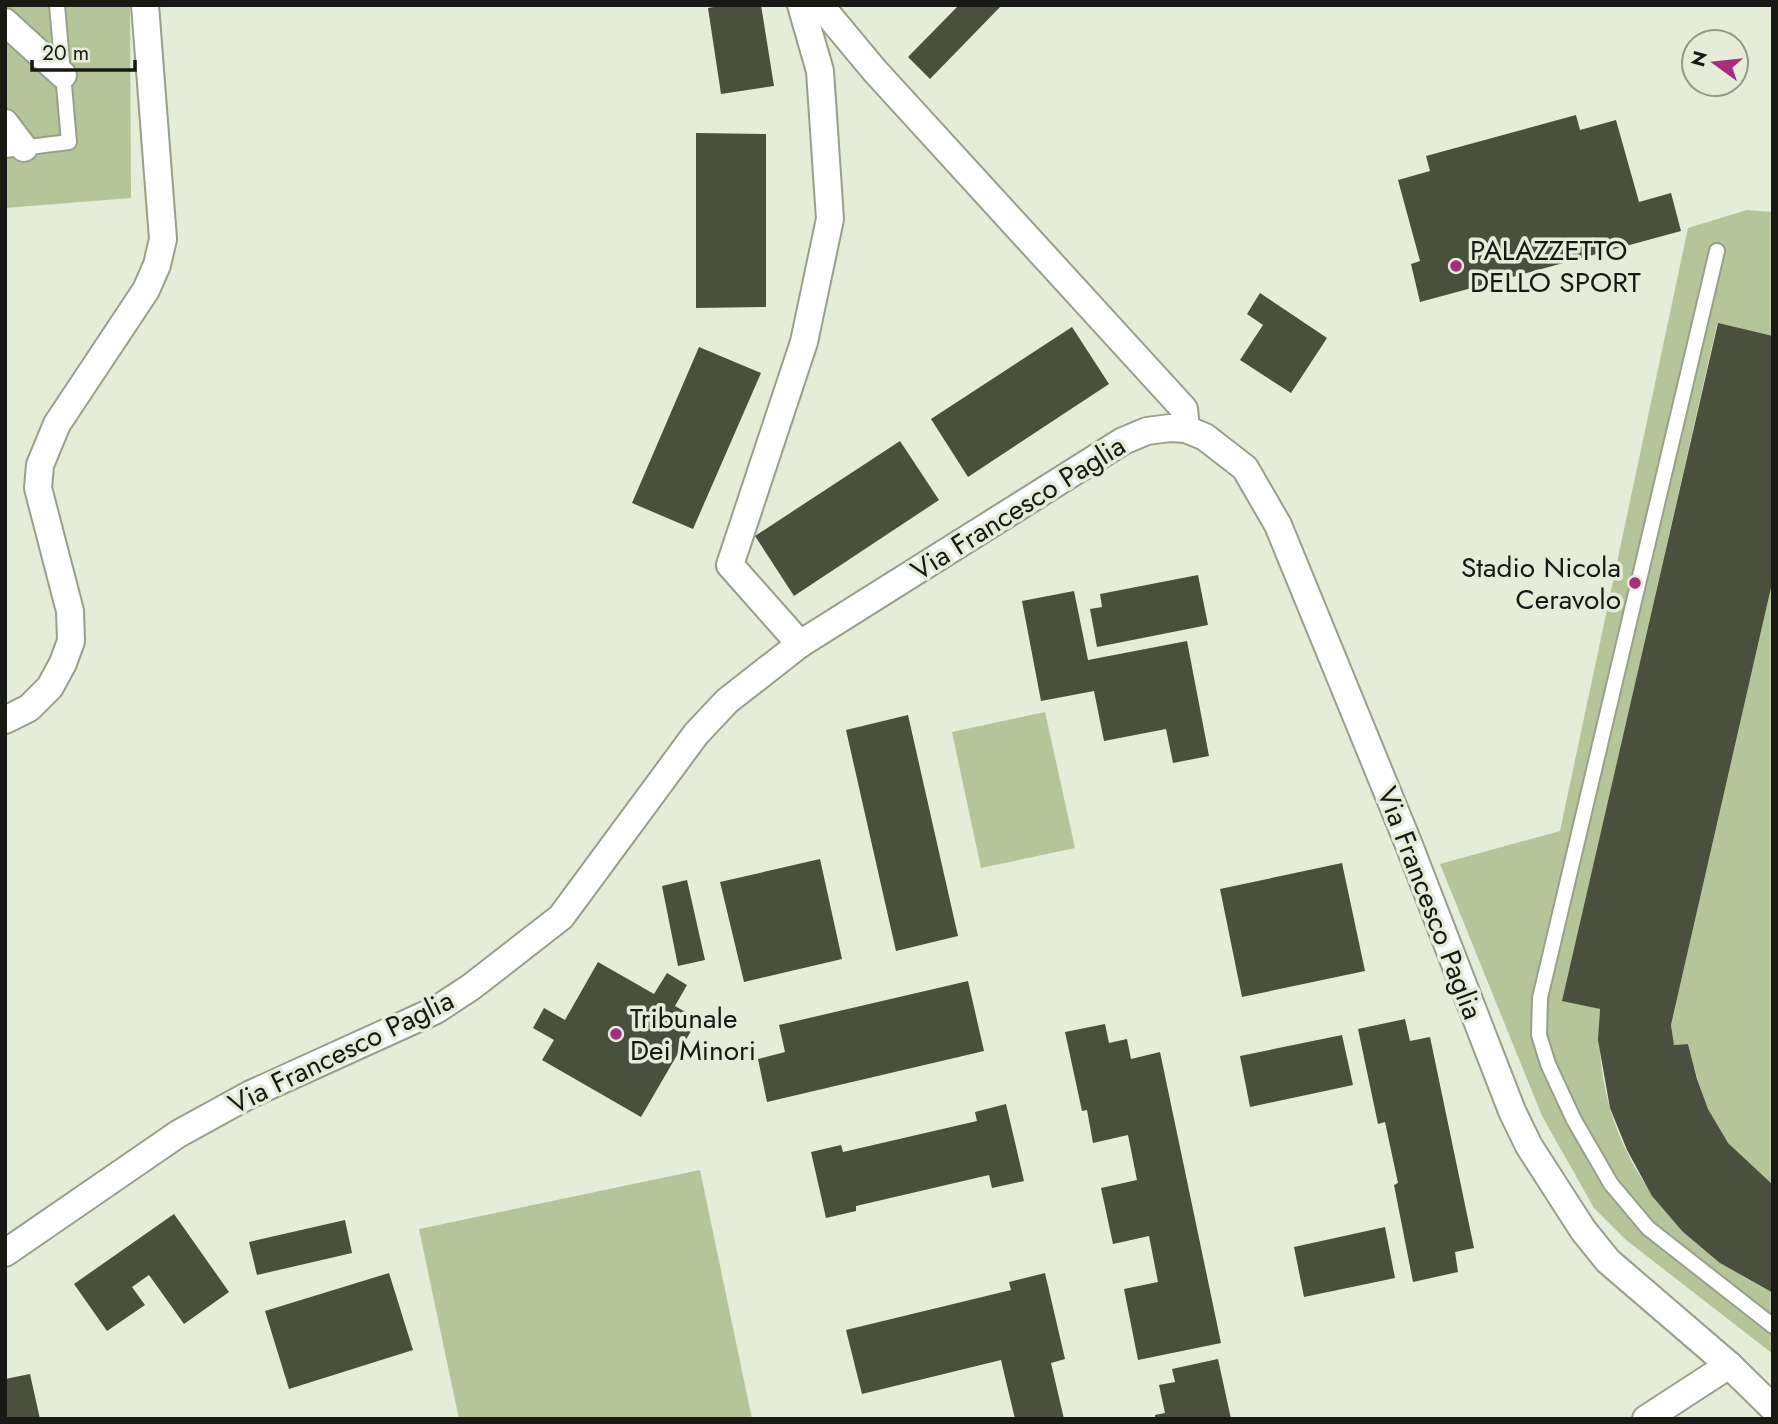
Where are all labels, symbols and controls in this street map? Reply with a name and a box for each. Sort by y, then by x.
scale bar [32,28,135,72]
north arrow [1680,28,1750,98]
text: 20 m [42,38,89,68]
text: N [1684,48,1714,70]
place label: PALAZZETTO DELLO SPORT [1470,230,1641,303]
marker: PALAZZETTO DELLO SPORT [1448,258,1464,274]
street label: Via Francesco Paglia [903,425,1133,591]
place label: Stadio Nicola Ceravolo [1461,547,1621,620]
marker: Stadio Nicola Ceravolo [1627,575,1643,591]
street label: Via Francesco Paglia [1367,781,1493,1025]
street label: Via Francesco Paglia [221,980,461,1124]
place label: Tribunale Dei Minori [630,998,756,1071]
marker: Tribunale Dei Minori [608,1026,624,1042]

